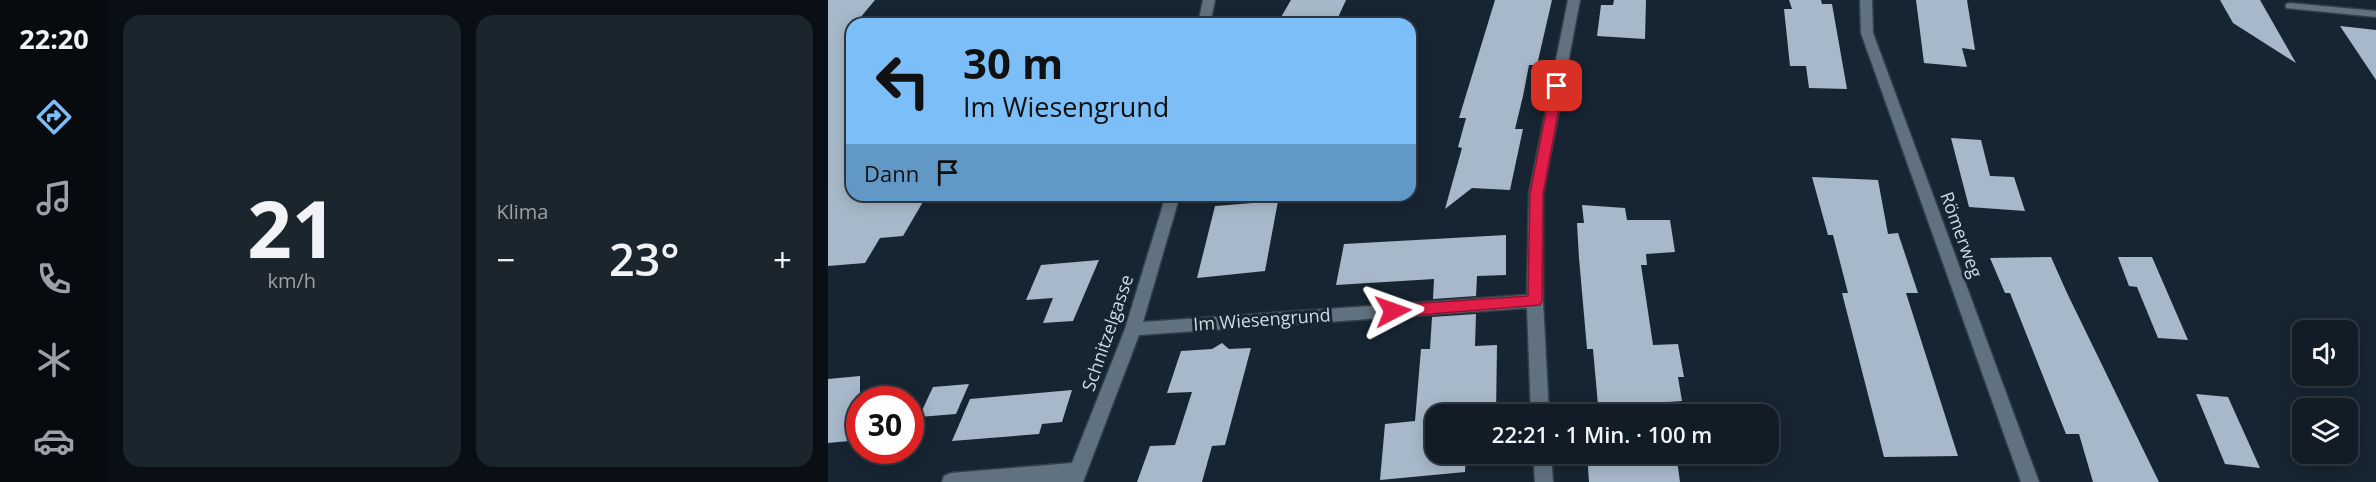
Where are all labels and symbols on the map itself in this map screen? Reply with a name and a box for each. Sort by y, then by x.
pin [1531,60,1582,111]
street label: Römerweg [1935,188,1989,281]
street label: Schnitzelgasse [1076,271,1138,394]
position arrow [1361,279,1425,343]
street label: Im Wiesengrund [1192,302,1331,336]
speed limit sign: 30 [846,386,924,464]

